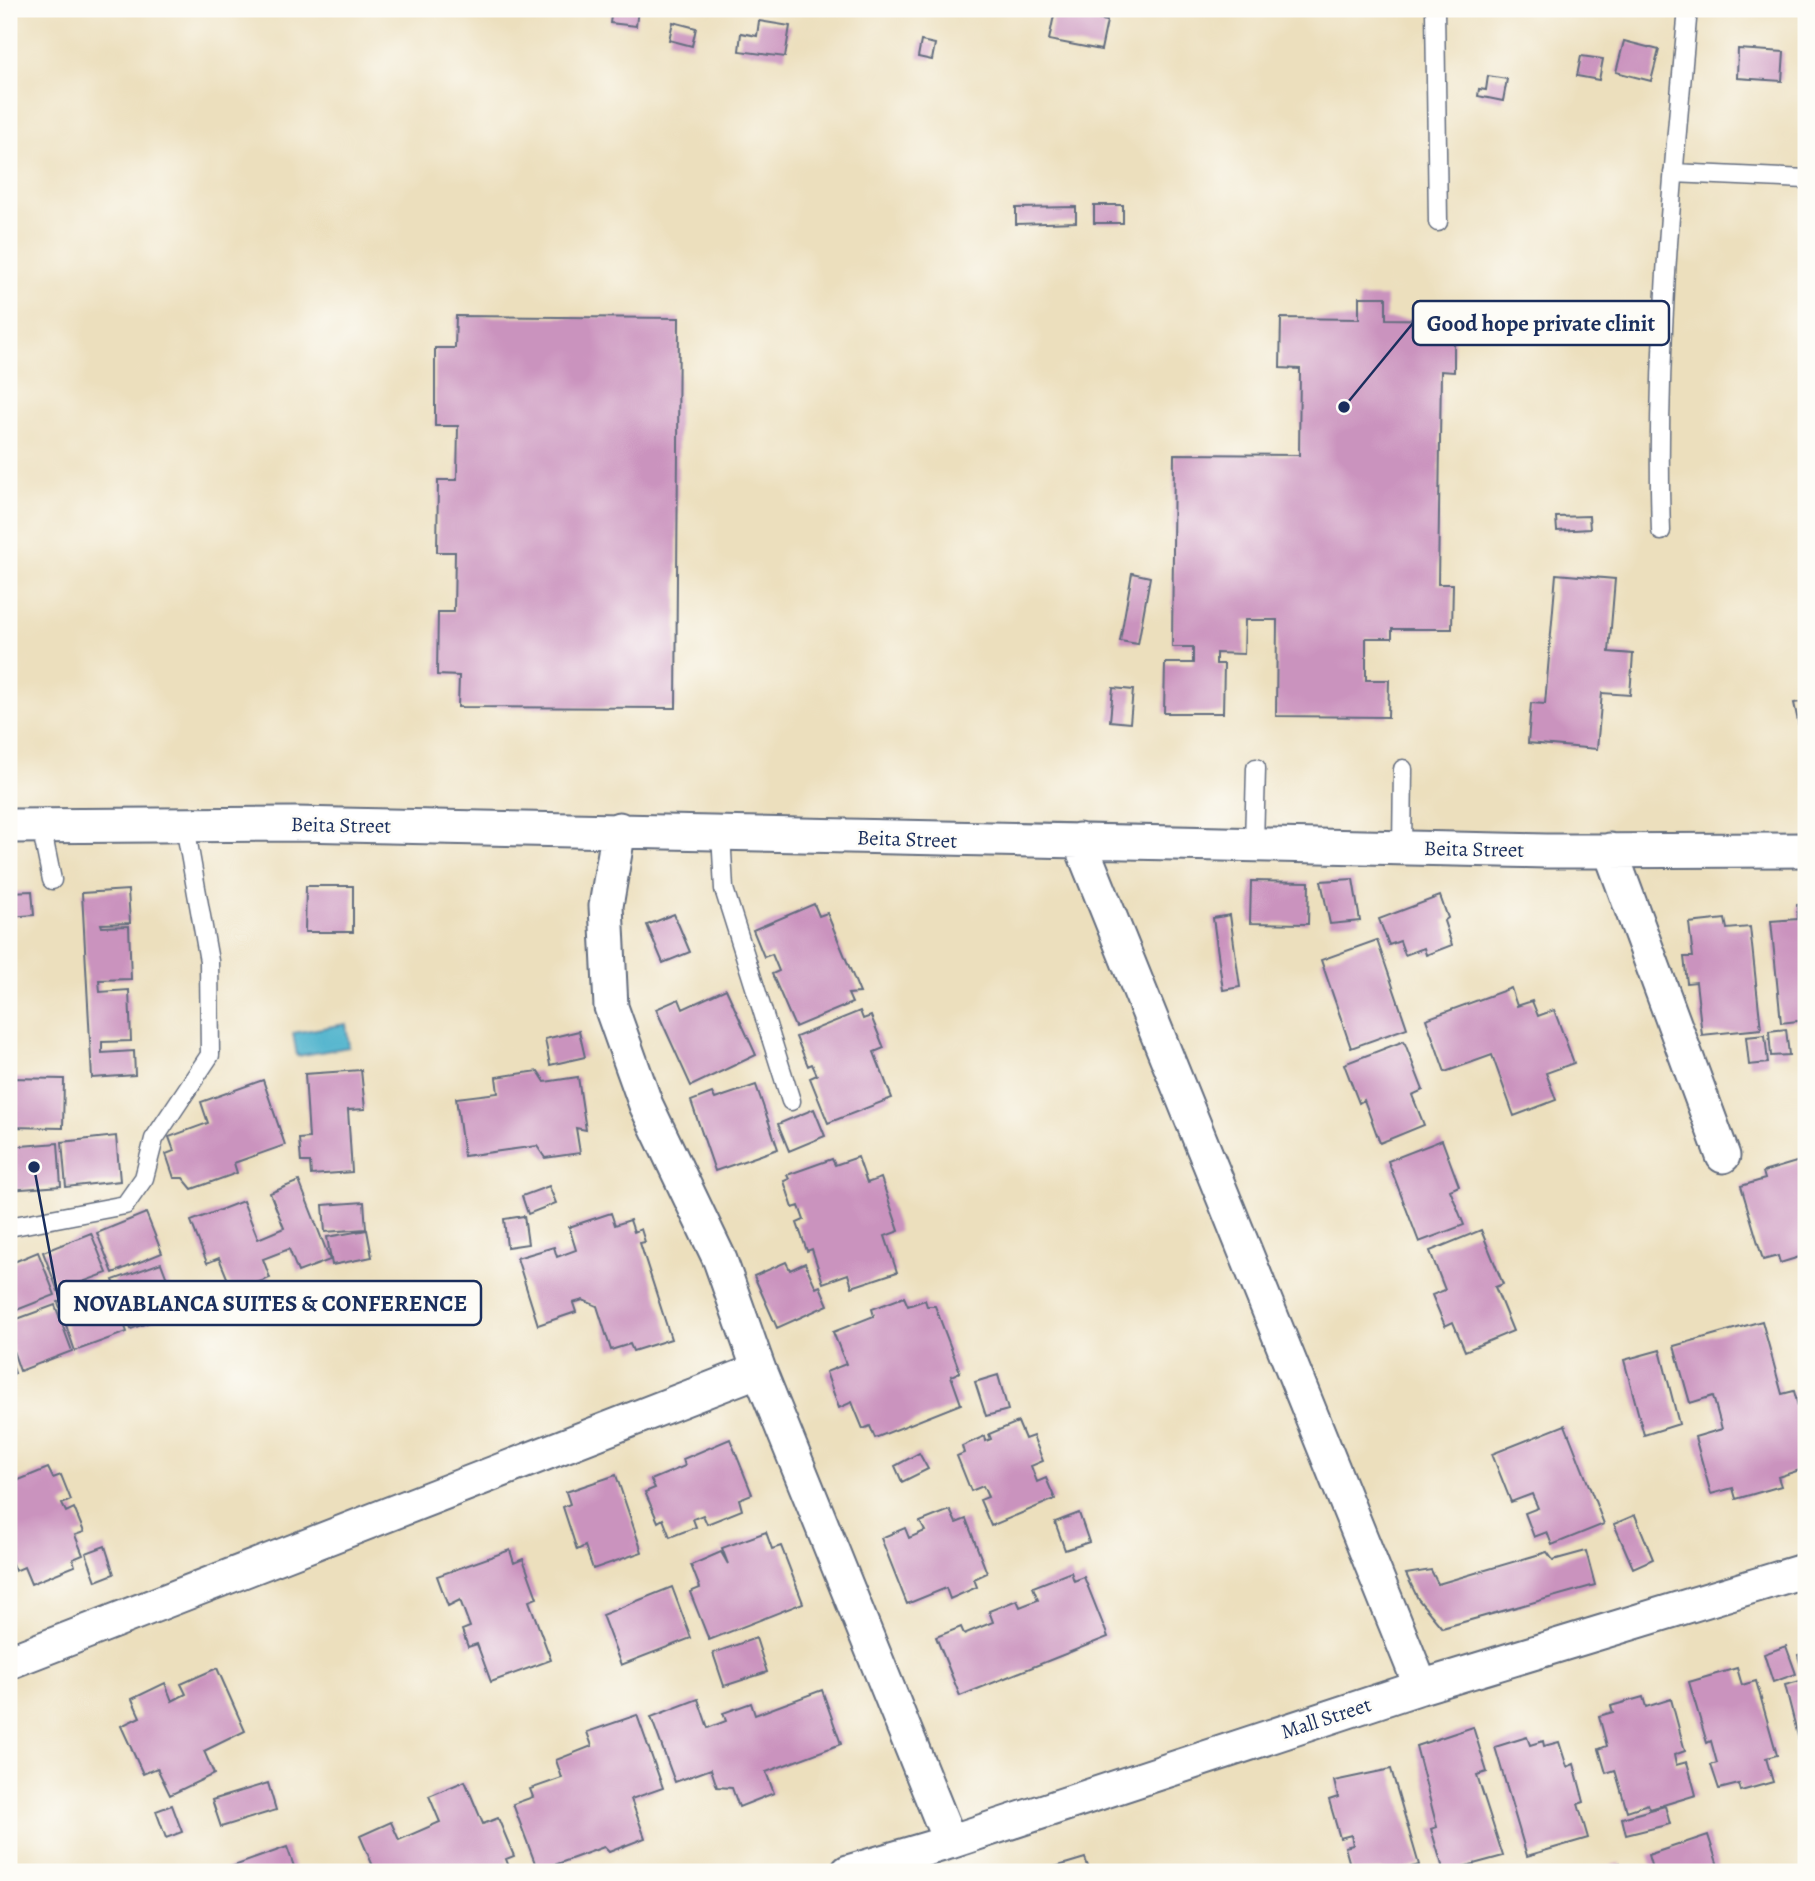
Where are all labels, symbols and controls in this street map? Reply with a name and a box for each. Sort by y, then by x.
callout: Good hope private clinit [1413,301,1669,345]
text: Good hope private clinit [1427,308,1655,339]
street label: Beita Street [291,810,391,840]
street label: Beita Street [856,823,958,855]
street label: Beita Street [1424,834,1524,864]
callout: NOVABLANCA SUITES & CONFERENCE [59,1281,481,1325]
text: NOVABLANCA SUITES & CONFERENCE [73,1288,467,1319]
street label: Mall Street [1277,1690,1375,1746]

